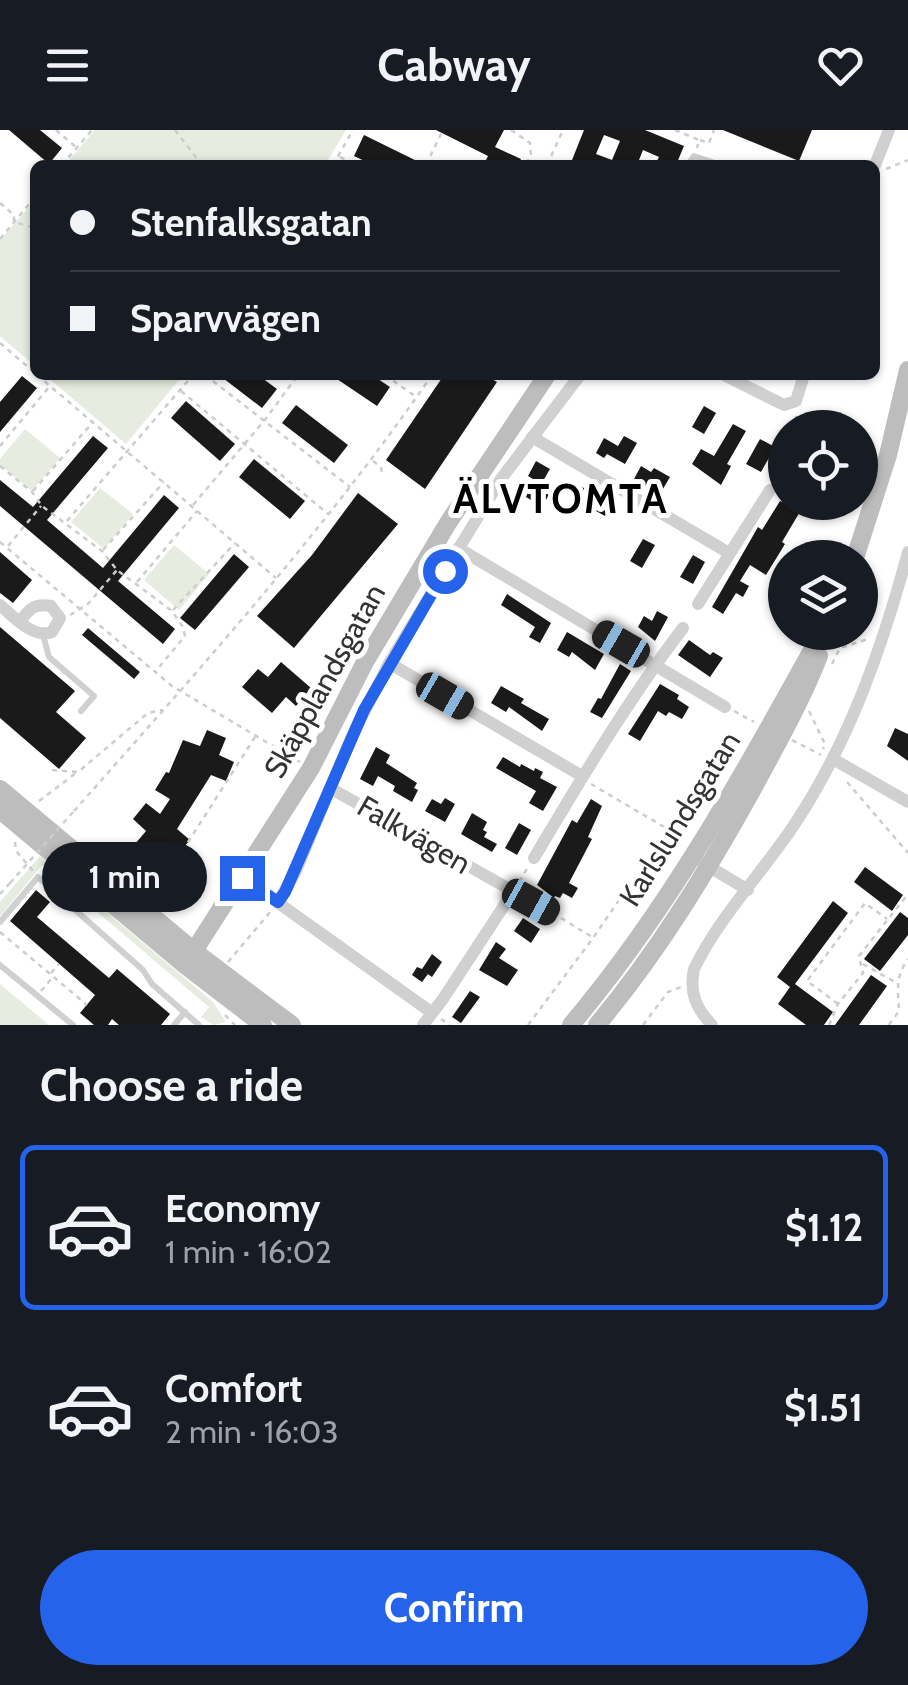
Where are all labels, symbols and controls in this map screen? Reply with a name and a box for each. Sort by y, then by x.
icon: menu [40,38,95,93]
text: Cabway [377,38,531,92]
icon: heart [813,38,868,93]
text: Stenfalksgatan [130,199,372,246]
text: Sparvvägen [130,295,321,342]
map controls [768,410,878,650]
button: locate [768,410,878,520]
district label: ÄLVTOMTA [453,474,669,523]
button: layers [768,540,878,650]
route start [423,549,468,594]
street label: Skäpplandsgatan [256,577,393,784]
car [588,616,654,672]
car [412,668,478,724]
street label: Karlslundsgatan [611,724,748,913]
street label: Falkvägen [351,787,478,882]
callout: 1 min [42,843,207,913]
route end [220,856,265,901]
text: 1 min [88,857,161,896]
car [497,874,565,930]
text: Choose a ride [40,1058,303,1112]
icon: car [45,1183,135,1273]
text: Economy [165,1185,320,1232]
text: $1.12 [785,1204,863,1251]
text: 1 min · 16:02 [165,1232,332,1271]
icon: car [45,1363,135,1453]
text: Comfort [165,1365,302,1412]
text: $1.51 [784,1384,863,1431]
text: 2 min · 16:03 [165,1412,339,1451]
button: Confirm [40,1550,868,1665]

